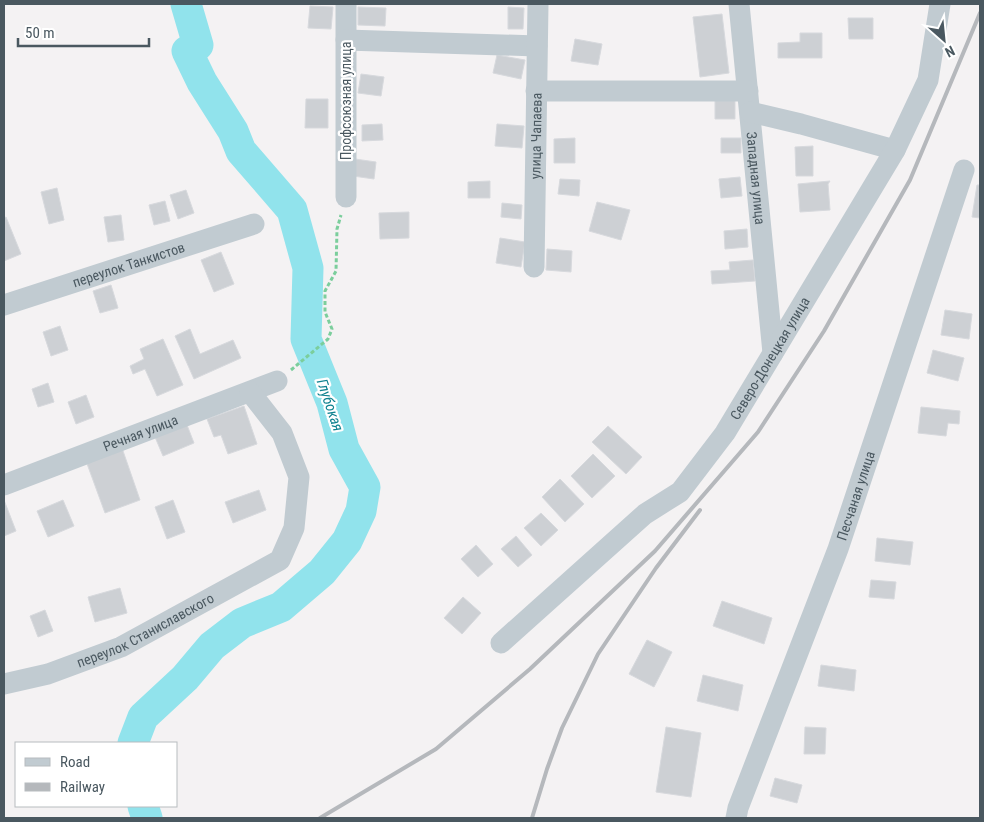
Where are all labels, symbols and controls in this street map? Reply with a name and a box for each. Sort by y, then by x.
scale bar [18,15,149,47]
north arrow [919,15,969,65]
text: 50 m [25,24,55,42]
street label: Профсоюзная улица [338,42,354,160]
text: N [942,43,957,61]
street label: улица Чапаева [527,93,545,179]
street label: Западная улица [743,131,768,225]
street label: переулок Танкистов [71,239,187,290]
street label: Северо-Донецкая улица [727,294,813,423]
water label: Глубокая [313,376,347,434]
street label: Речная улица [101,412,180,455]
street label: Песчаная улица [833,449,878,542]
street label: переулок Станиславского [75,590,217,671]
legend [15,742,178,807]
text: Road [60,753,90,771]
text: Railway [60,778,105,796]

